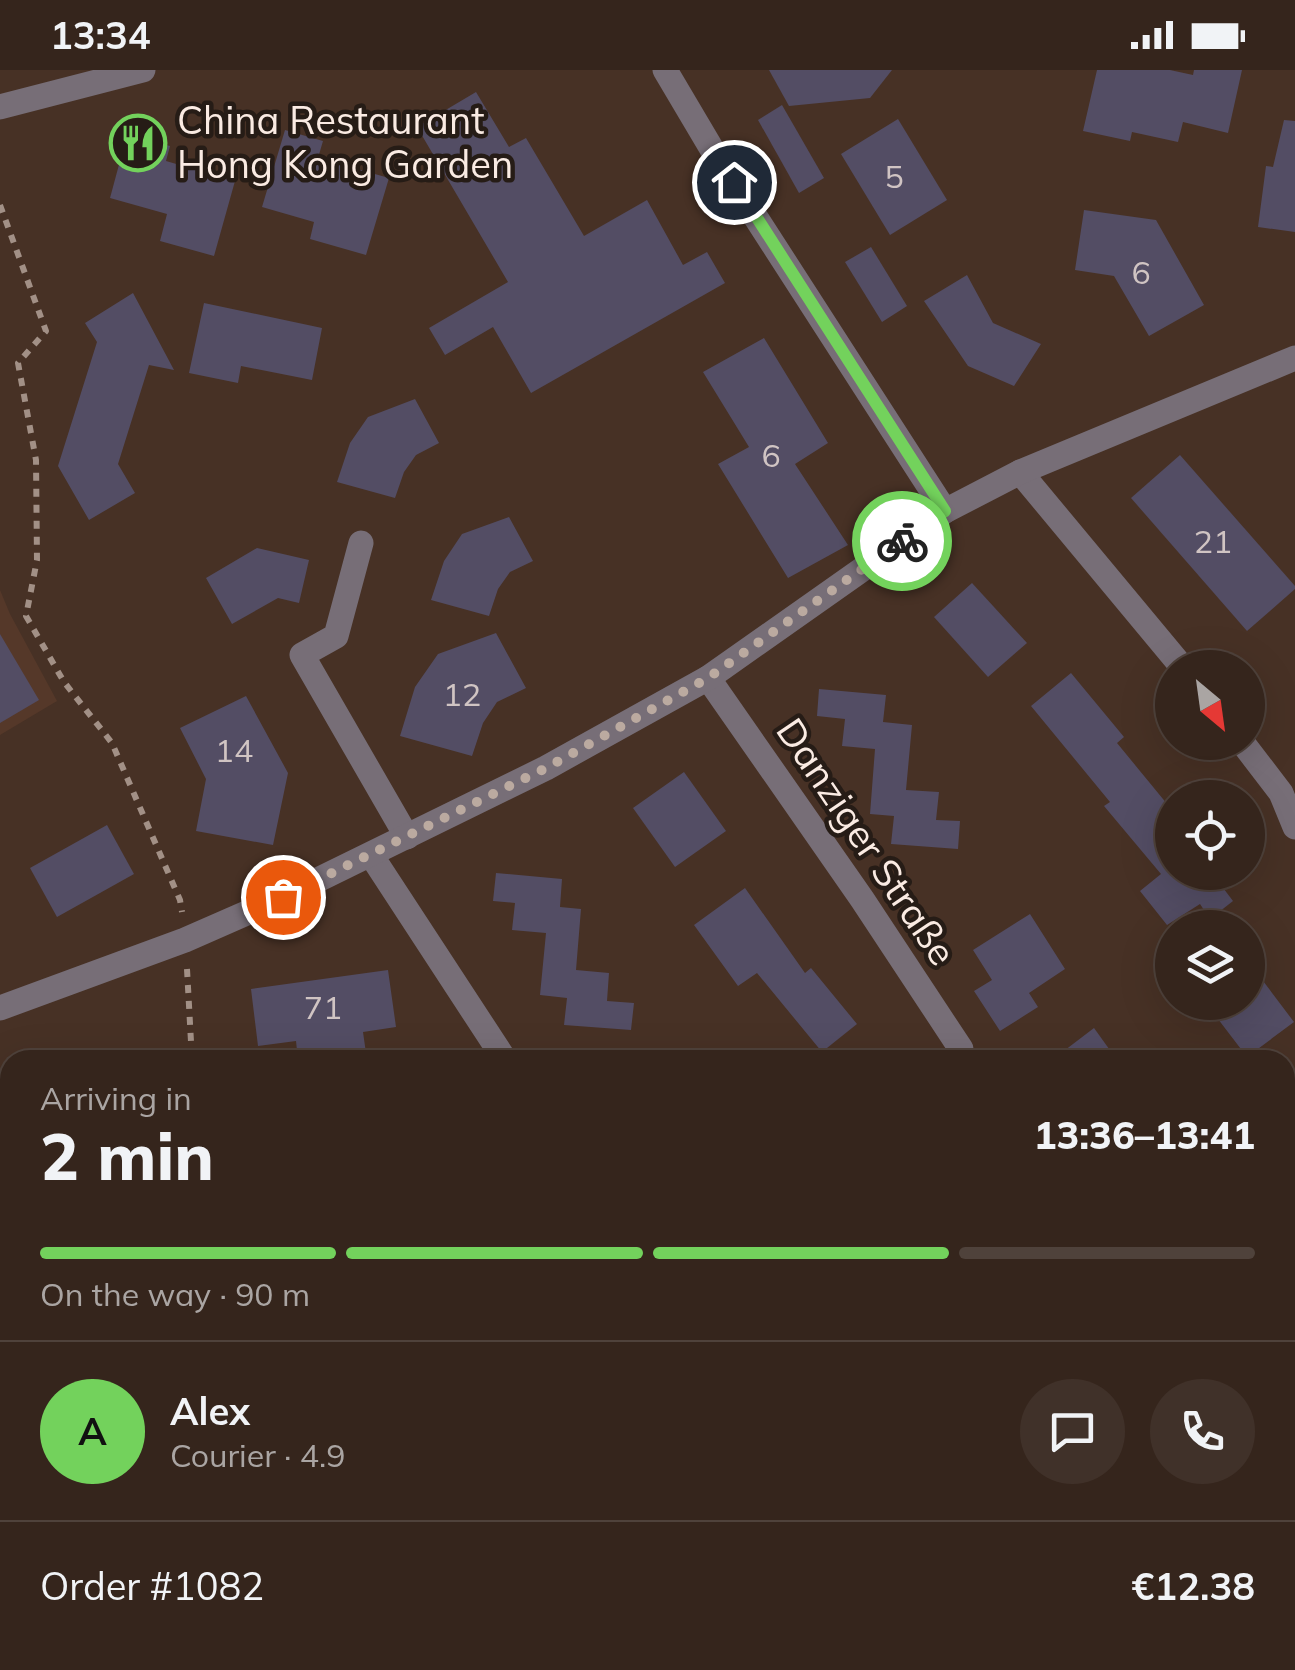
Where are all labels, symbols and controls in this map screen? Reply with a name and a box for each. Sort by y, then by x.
text: 13:34 [50,11,151,59]
place label: China Restaurant Hong Kong Garden [177,96,513,188]
restaurant icon: China Restaurant Hong Kong Garden [108,113,168,173]
pin [692,140,777,225]
icon: home [707,155,762,210]
house number: 5 [884,156,904,196]
house number: 6 [1131,252,1151,292]
house number: 6 [761,435,781,475]
courier [852,491,952,591]
icon: bike [875,514,930,569]
house number: 21 [1194,521,1232,561]
north arrow [1155,650,1265,760]
map controls [1155,650,1265,1020]
house number: 12 [443,674,481,714]
street label: Danziger Straße [767,709,967,974]
house number: 14 [215,730,253,770]
button: locate [1155,780,1265,890]
pin [241,855,326,940]
icon: bag [256,870,311,925]
button: layers [1155,910,1265,1020]
house number: 71 [304,987,342,1027]
text: Arriving in [40,1078,192,1118]
text: 13:36–13:41 [1034,1111,1255,1159]
text: 2 min [40,1115,214,1196]
text: On the way · 90 m [40,1274,310,1314]
button: chat [1020,1379,1125,1484]
button: phone [1150,1379,1255,1484]
text: Alex [170,1387,250,1435]
text: A [78,1407,107,1455]
text: Courier · 4.9 [170,1435,346,1475]
text: Order #1082 [40,1562,264,1610]
text: €12.38 [1132,1562,1255,1610]

